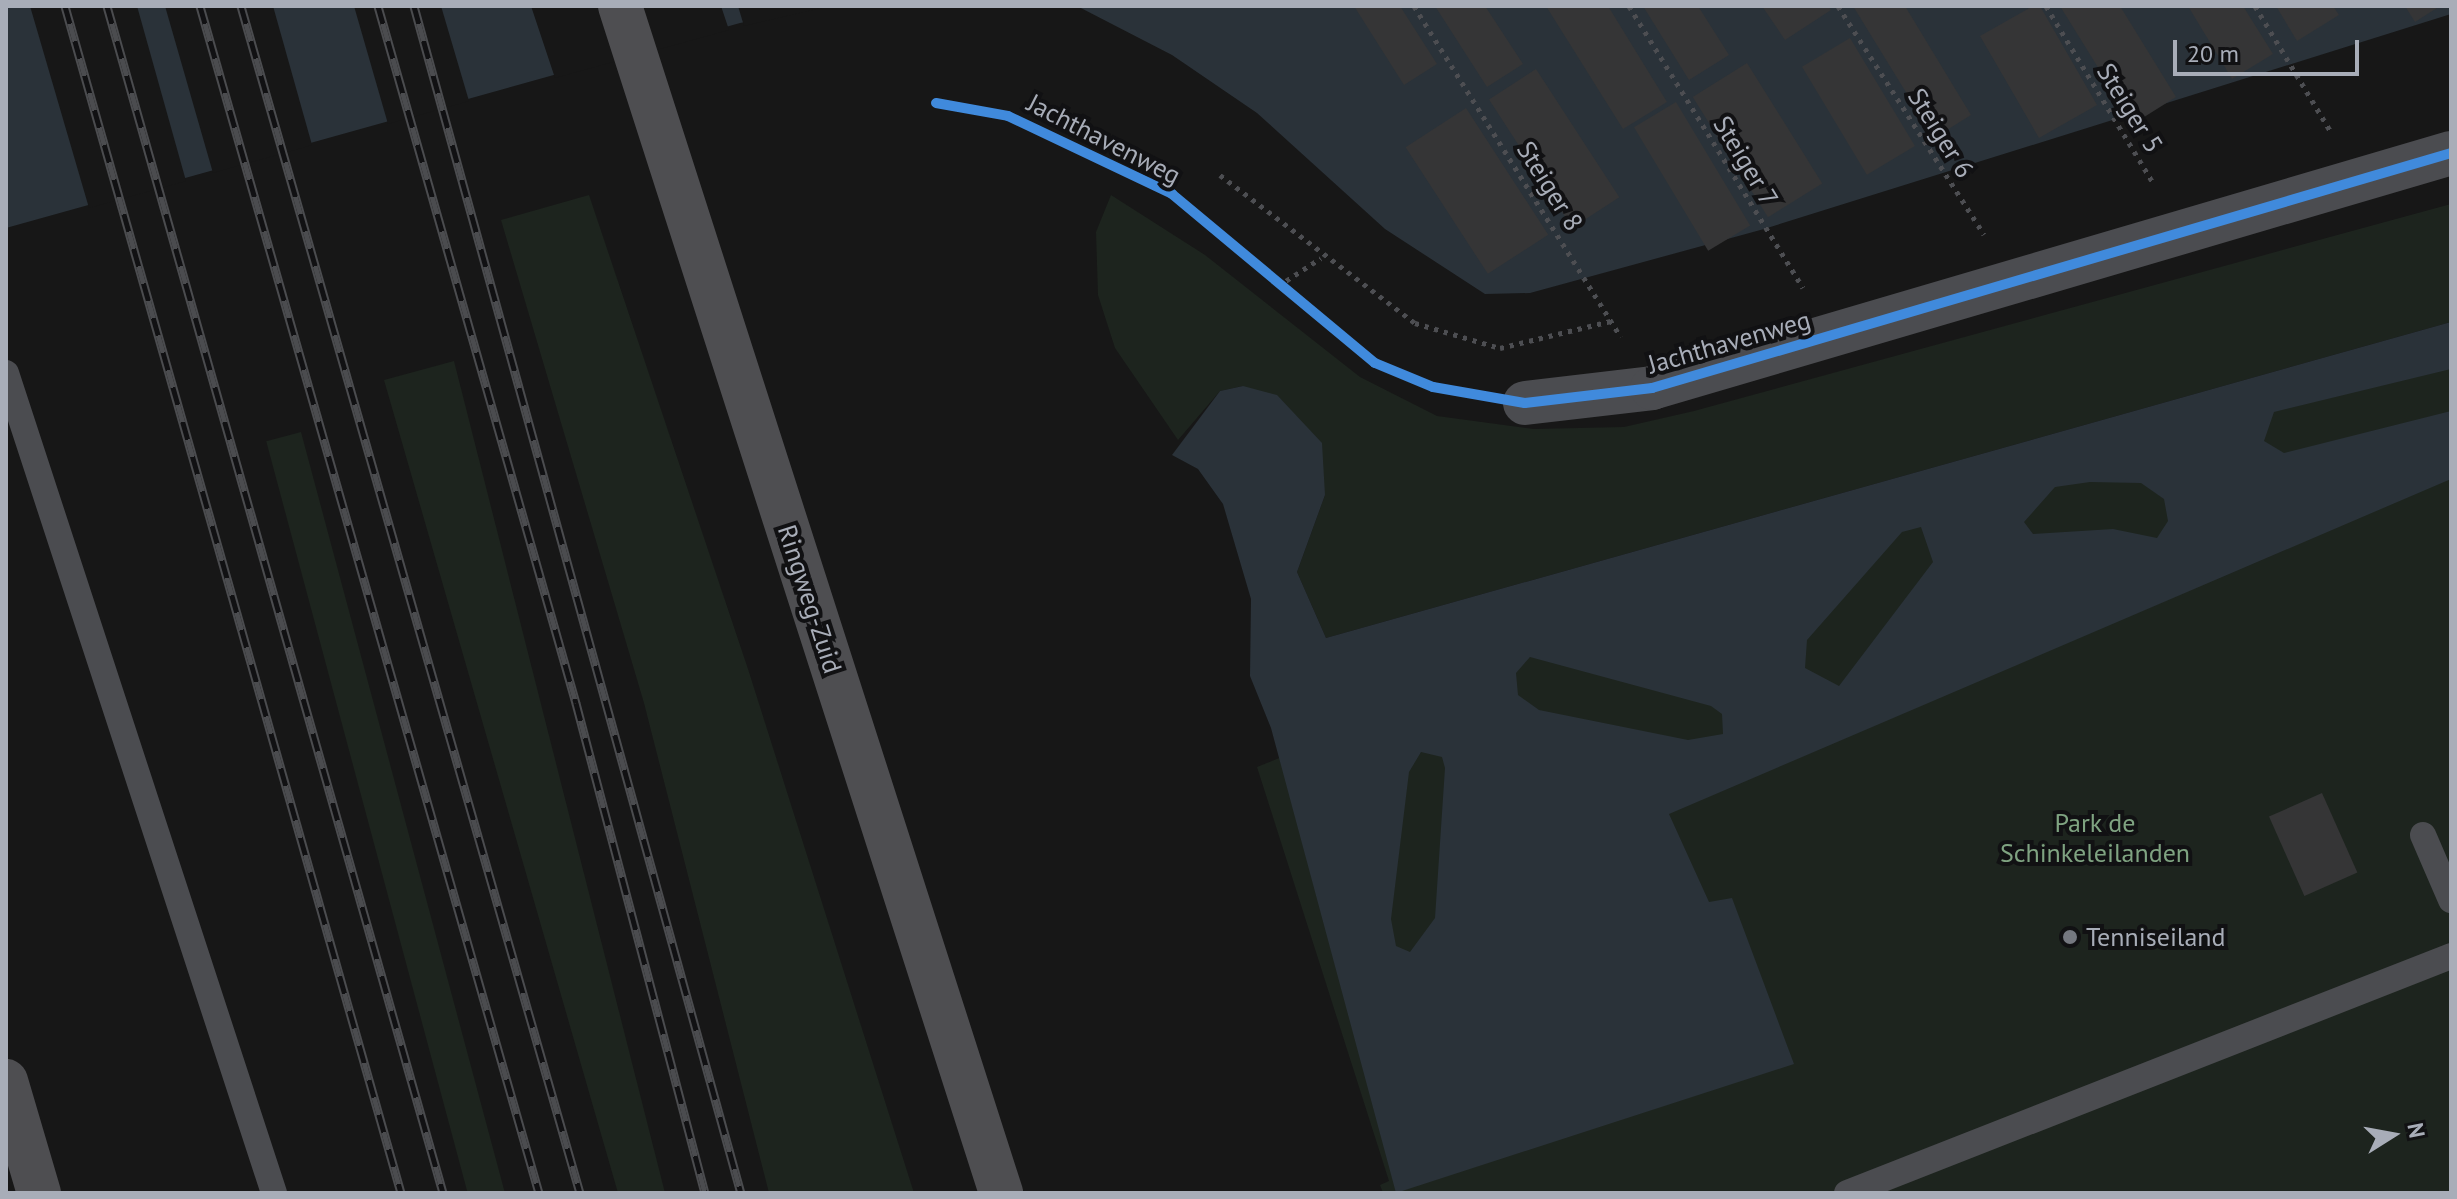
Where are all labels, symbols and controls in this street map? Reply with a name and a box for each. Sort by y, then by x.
scale bar [2177,24,2363,74]
text: 20 m [2187,38,2239,69]
street label: Steiger 5 [2090,57,2170,159]
street label: Steiger 6 [1901,82,1981,184]
street label: Jachthavenweg [1022,87,1186,191]
street label: Steiger 7 [1707,110,1785,212]
street label: Steiger 8 [1510,135,1590,237]
street label: Jachthavenweg [1644,304,1814,380]
street label: Ringweg-Zuid [771,521,849,677]
park label: Park de Schinkeleilanden [2000,807,2190,868]
place label: Tenniseiland [2086,921,2226,953]
marker: Tenniseiland [2061,928,2079,946]
north arrow [2353,1095,2433,1175]
text: N [2401,1121,2432,1140]

